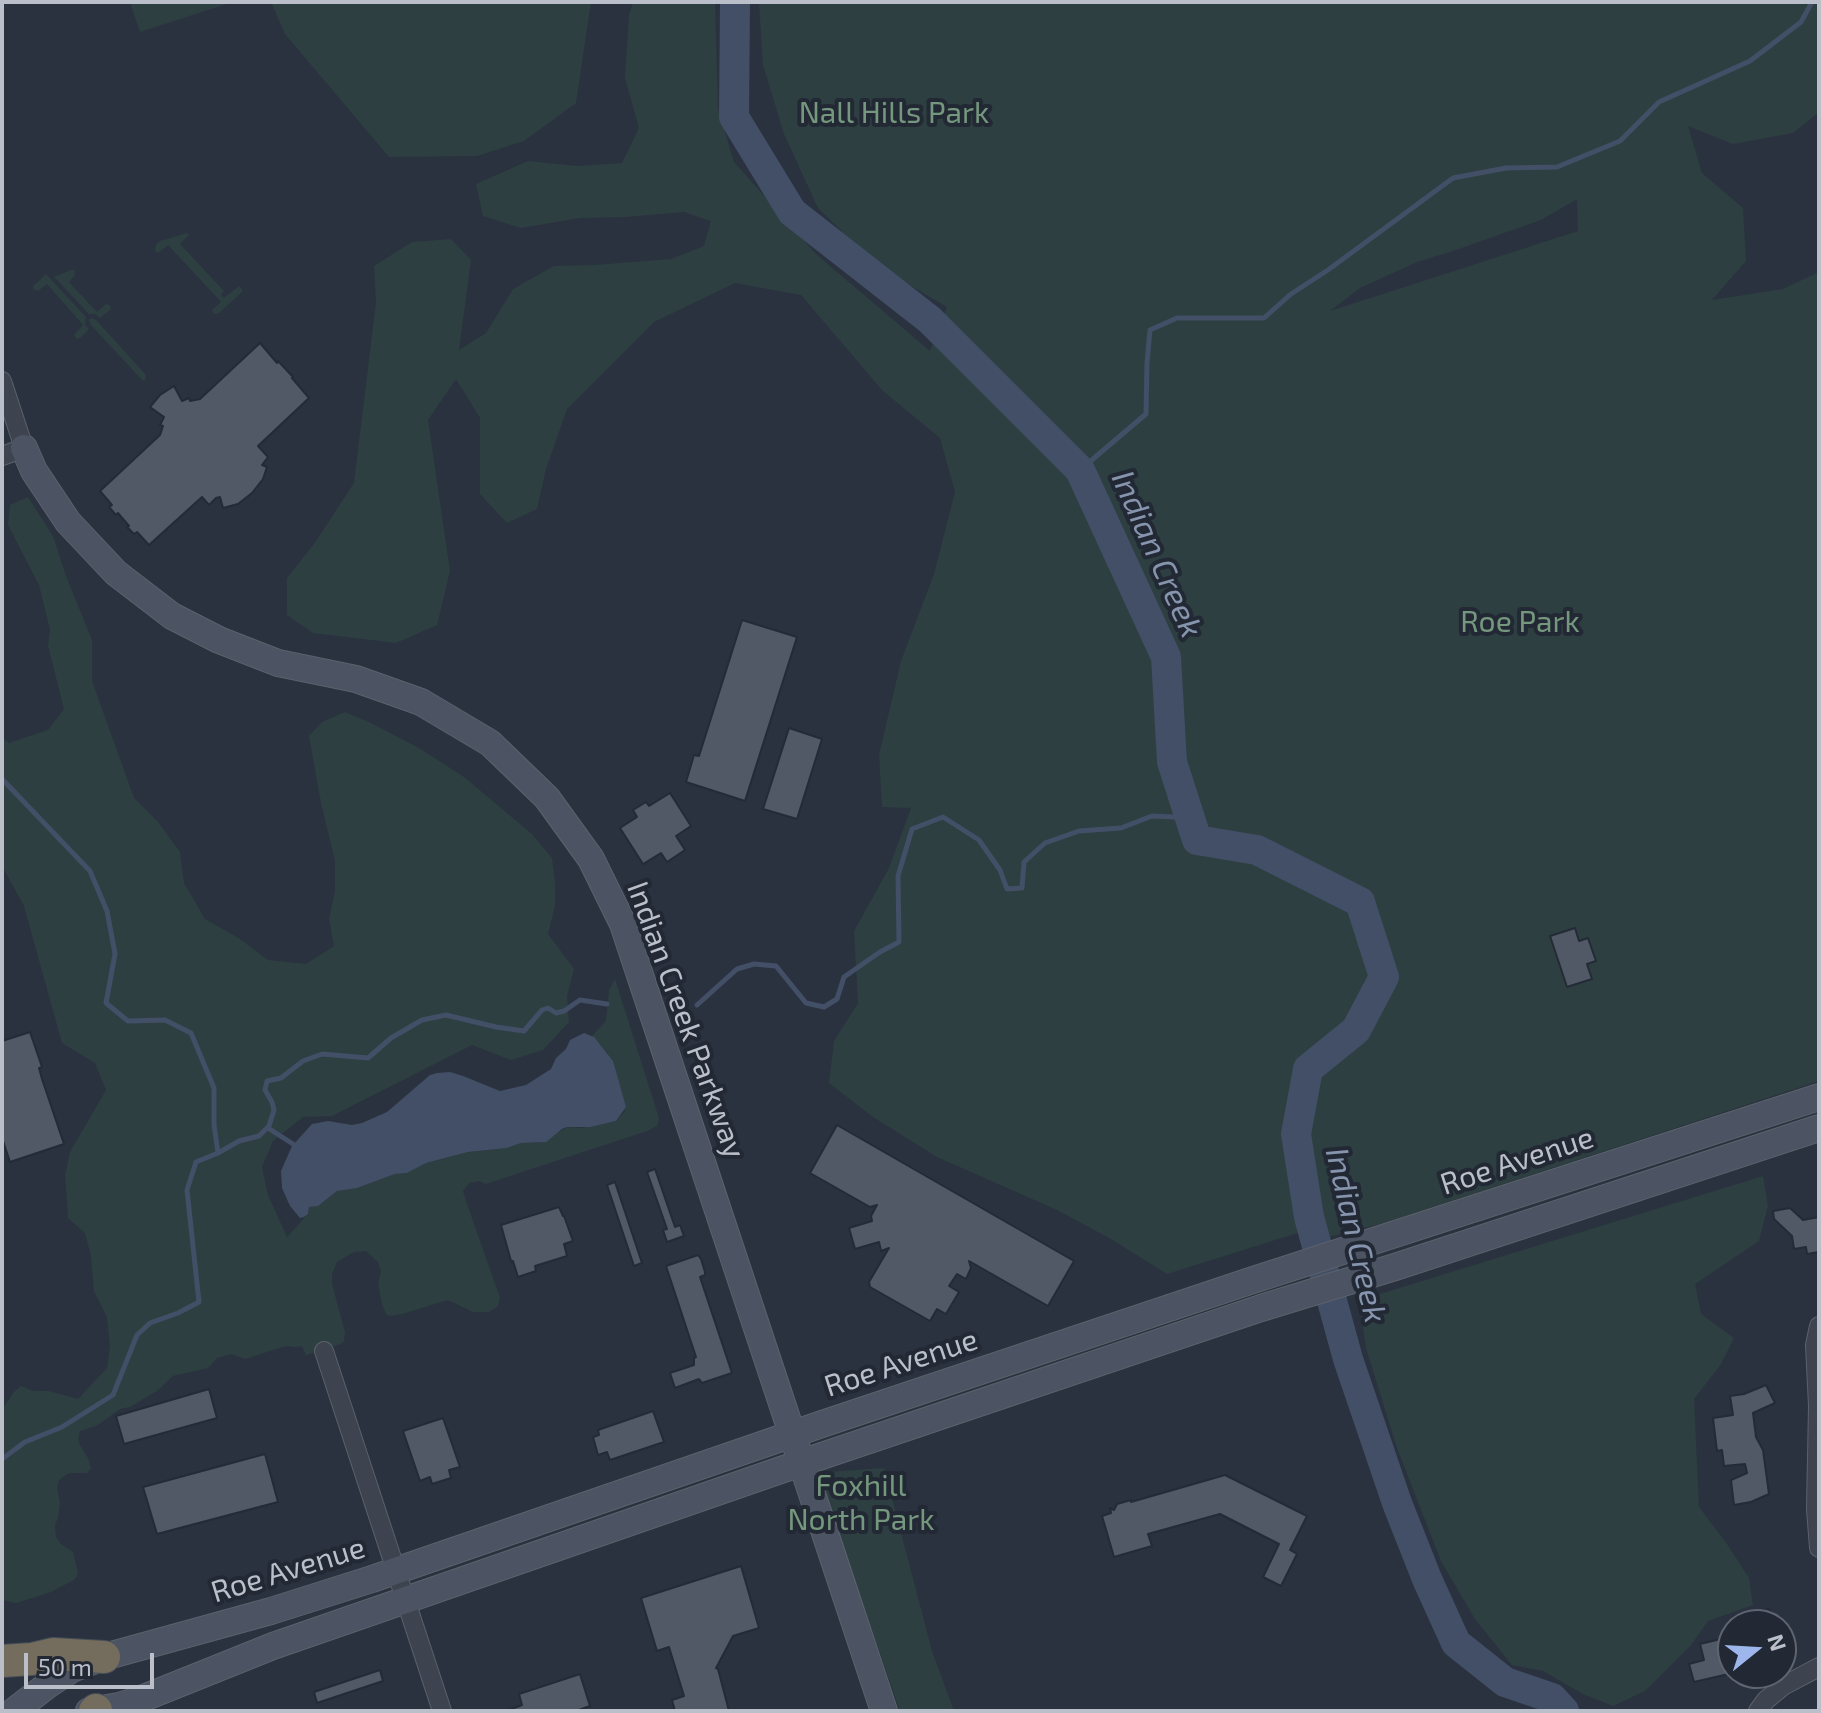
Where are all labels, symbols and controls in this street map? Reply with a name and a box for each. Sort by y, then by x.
park label: Nall Hills Park [799,95,989,131]
water label: Indian Creek [1103,465,1211,643]
park label: Roe Park [1460,604,1580,640]
street label: Indian Creek Parkway [619,877,753,1163]
street label: Roe Avenue [1436,1119,1598,1203]
water label: Indian Creek [1317,1144,1395,1326]
street label: Roe Avenue [820,1321,982,1405]
park label: Foxhill North Park [787,1468,935,1538]
street label: Roe Avenue [207,1530,369,1610]
north arrow [1717,1609,1797,1689]
text: N [1763,1631,1793,1654]
scale bar [28,1637,158,1687]
text: 50 m [38,1652,92,1681]

